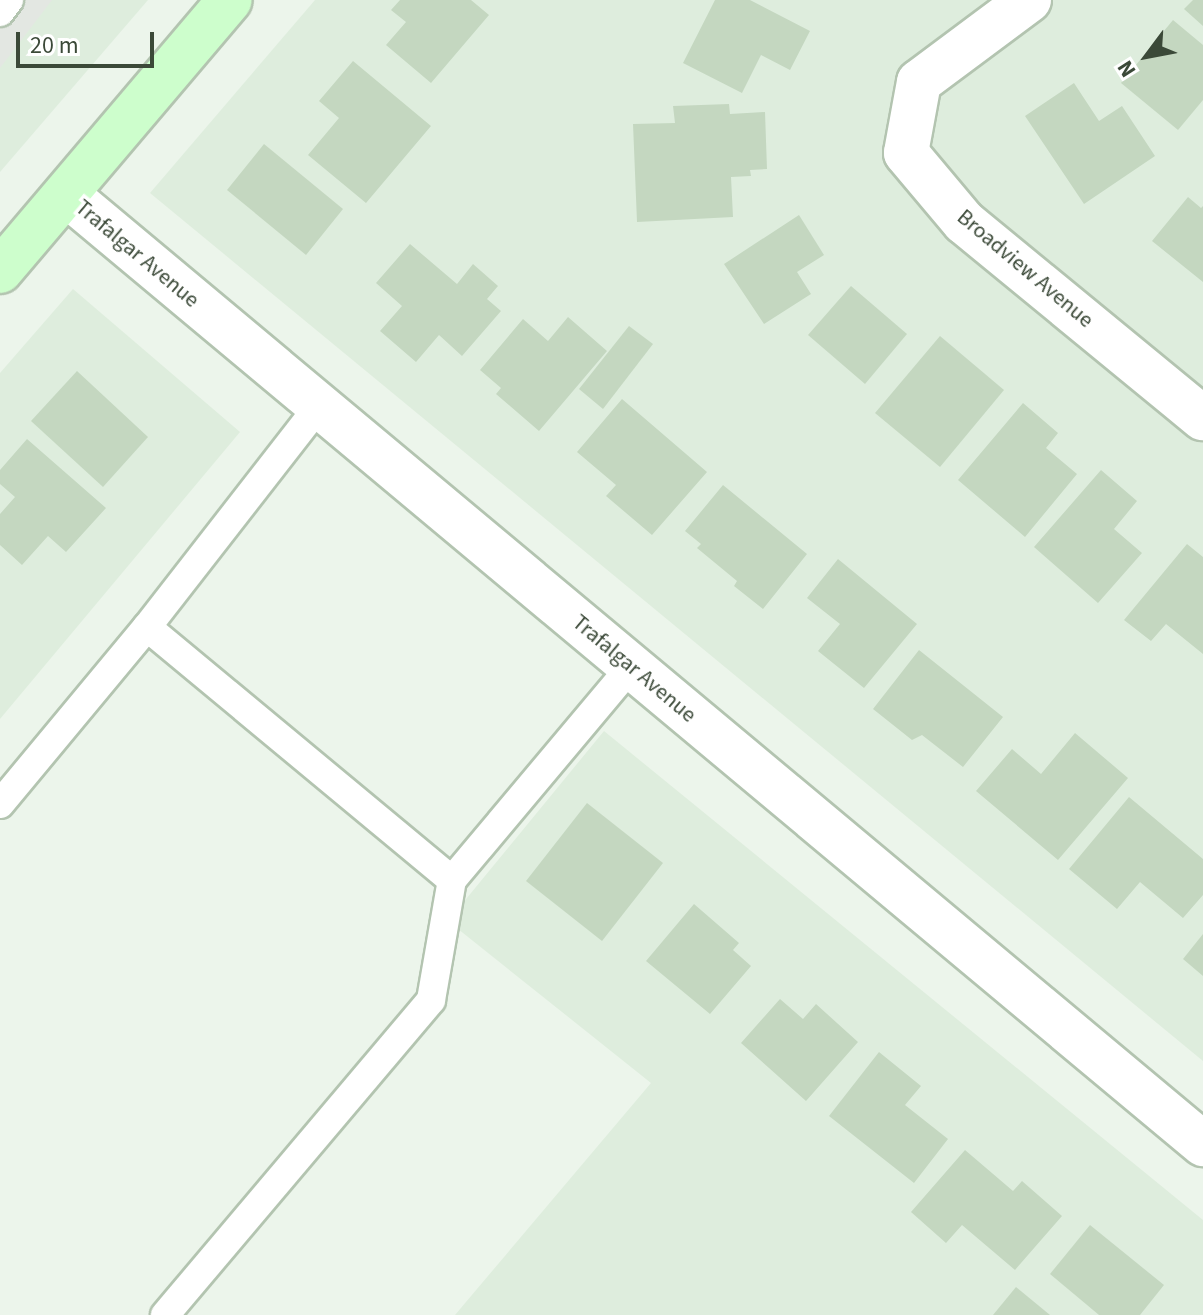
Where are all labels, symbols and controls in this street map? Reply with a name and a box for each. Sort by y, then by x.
scale bar [20,16,158,66]
north arrow [1107,16,1187,96]
text: 20 m [30,28,79,63]
text: N [1109,54,1144,83]
street label: Trafalgar Avenue [70,195,204,313]
street label: Broadview Avenue [951,204,1099,334]
street label: Trafalgar Avenue [567,610,701,728]

